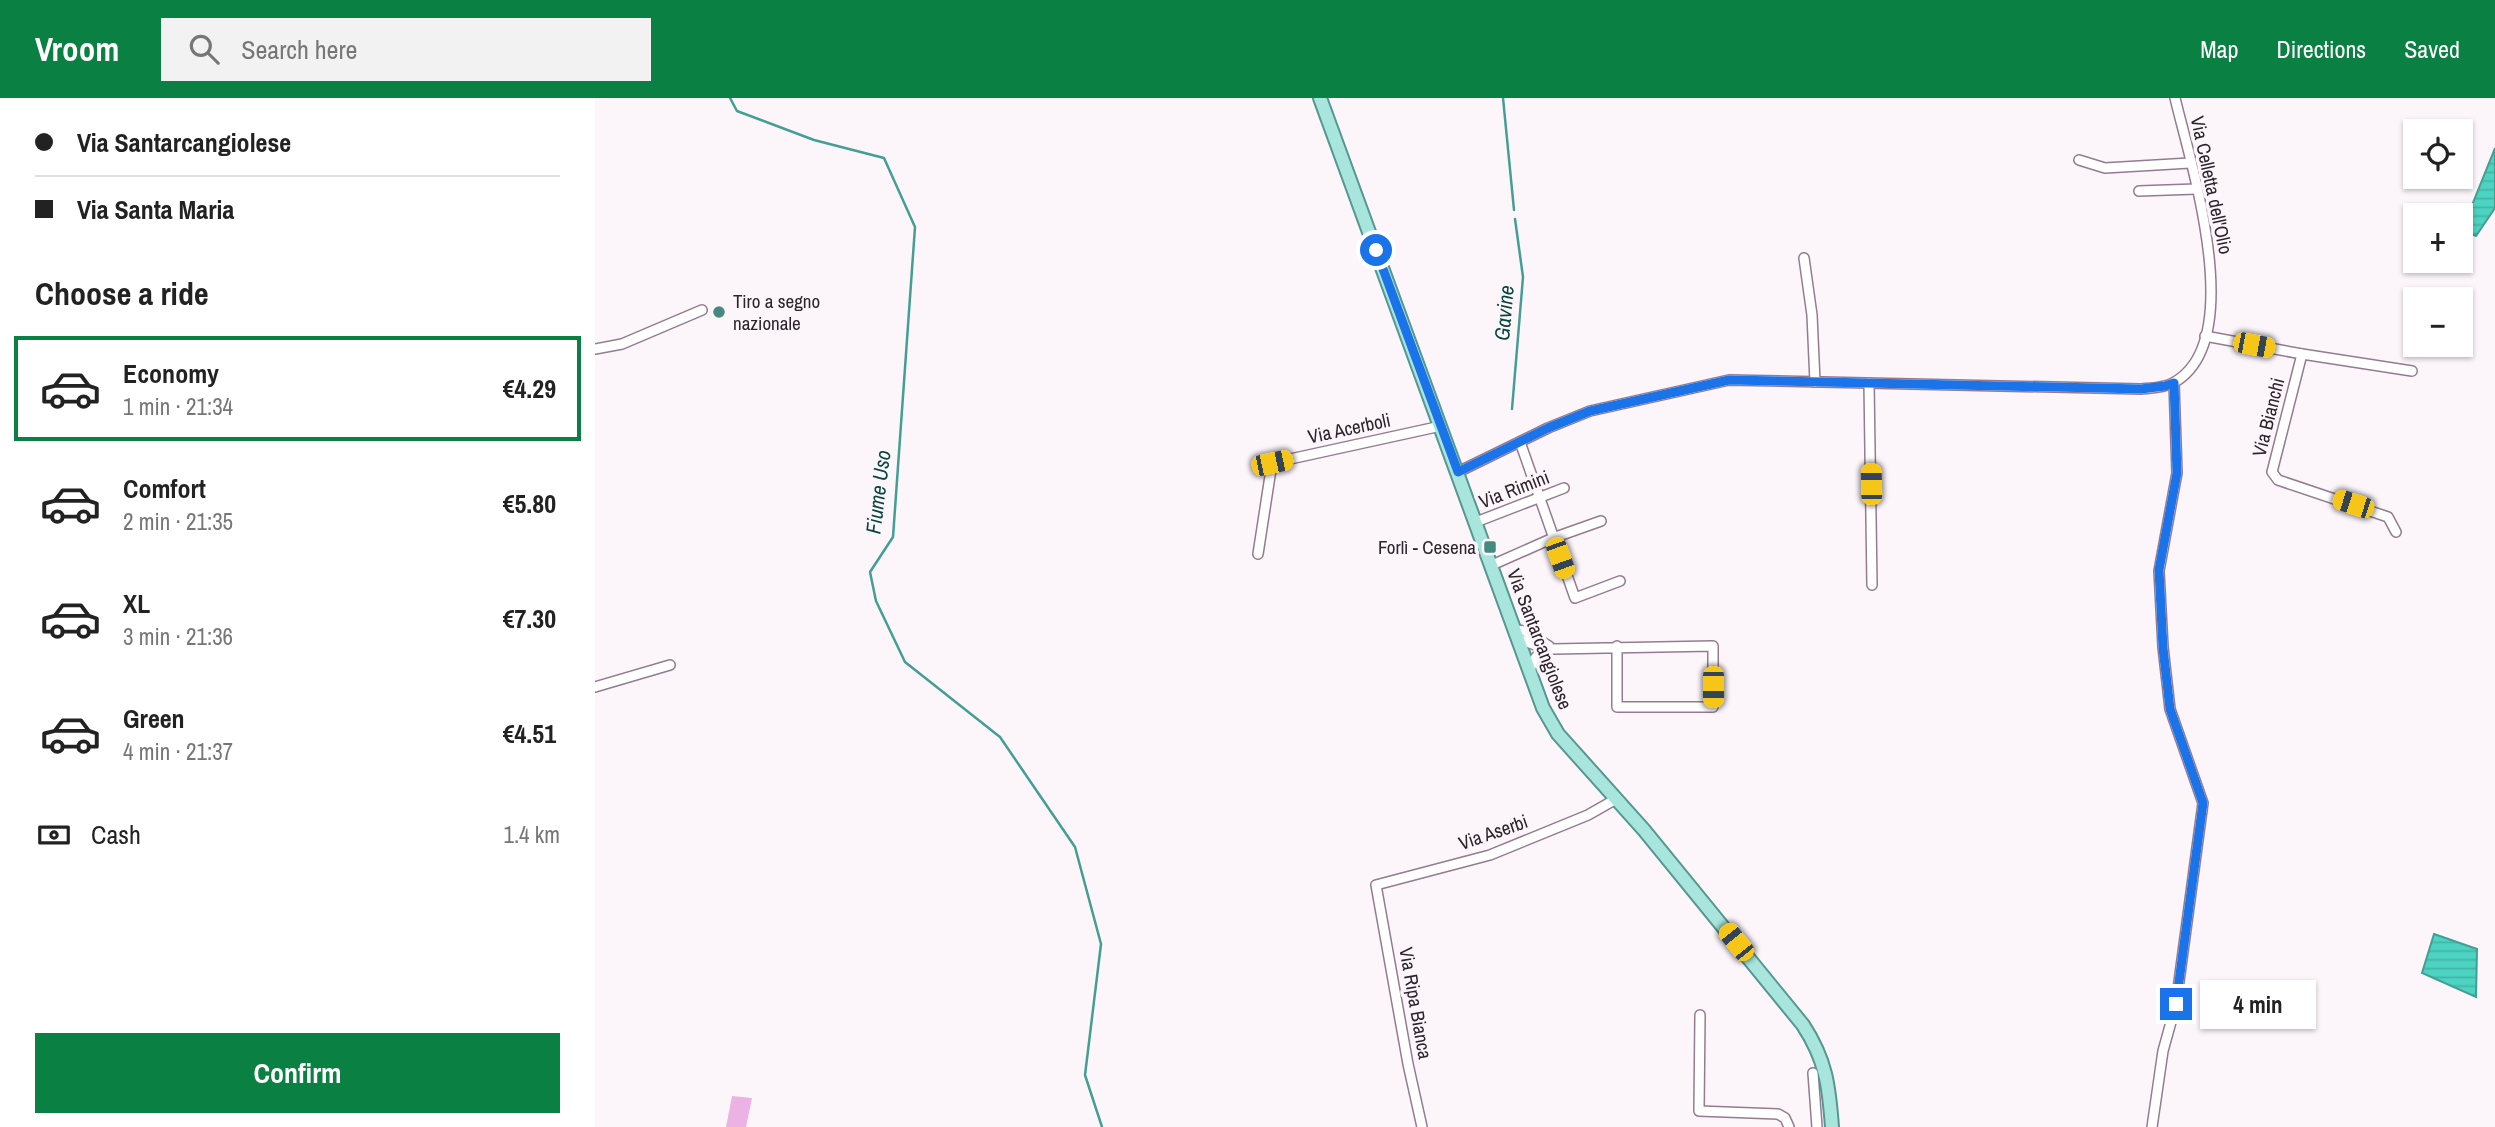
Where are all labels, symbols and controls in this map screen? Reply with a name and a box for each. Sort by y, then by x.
search box [161,18,651,81]
text: Vroom [35,27,119,71]
icon: search [185,30,223,68]
text: Search here [241,32,357,67]
text: Map [2200,33,2238,65]
text: Directions [2276,33,2366,65]
text: Saved [2404,33,2460,65]
street label: Via Celletta dell'Olio [2185,114,2239,256]
map controls [2403,119,2473,357]
button: locate [2403,119,2473,189]
text: Via Santarcangiolese [77,125,291,160]
text: Via Santa Maria [77,192,234,227]
button: + [2403,203,2473,273]
route start [1360,234,1392,266]
text: Choose a ride [35,272,209,315]
water label: Gavine [1487,284,1521,342]
button: − [2403,287,2473,357]
place label: Tiro a segno nazionale [733,288,820,336]
marker: Tiro a segno nazionale [711,304,727,320]
car [2232,331,2277,359]
text: Economy [123,356,219,391]
icon: car [39,357,102,420]
text: €4.29 [503,371,556,406]
street label: Via Bianchi [2246,375,2290,459]
text: 1 min · 21:34 [123,391,233,422]
street label: Via Acerboli [1305,407,1393,449]
water label: Fiume Uso [858,448,898,536]
car [1250,448,1295,478]
car [1861,463,1882,505]
street label: Via Rimini [1475,464,1553,514]
text: Comfort [123,471,206,506]
icon: car [39,472,102,535]
text: €5.80 [503,486,556,521]
car [2330,488,2377,520]
text: 2 min · 21:35 [123,506,233,537]
place label: Forlì - Cesena [1378,534,1476,560]
car [1543,535,1578,581]
marker: Forlì - Cesena [1482,539,1498,555]
street label: Via Santarcangiolese [1501,565,1579,713]
text: XL [123,586,150,621]
icon: car [39,587,102,650]
text: €7.30 [503,601,556,636]
text: 3 min · 21:36 [123,621,233,652]
car [1703,666,1724,708]
text: Green [123,701,185,736]
icon: car [39,702,102,765]
text: €4.51 [503,716,556,751]
text: 4 min · 21:37 [123,736,233,767]
street label: Via Aserbi [1455,808,1531,856]
icon: cash [35,816,73,854]
text: Cash [91,817,141,852]
text: 1.4 km [503,819,560,850]
car [1715,919,1758,965]
street label: Via Ripa Bianca [1393,945,1439,1061]
callout: 4 min [2201,979,2316,1028]
route end [2160,988,2192,1020]
text: 4 min [2233,989,2283,1020]
button: Confirm [35,1033,560,1113]

